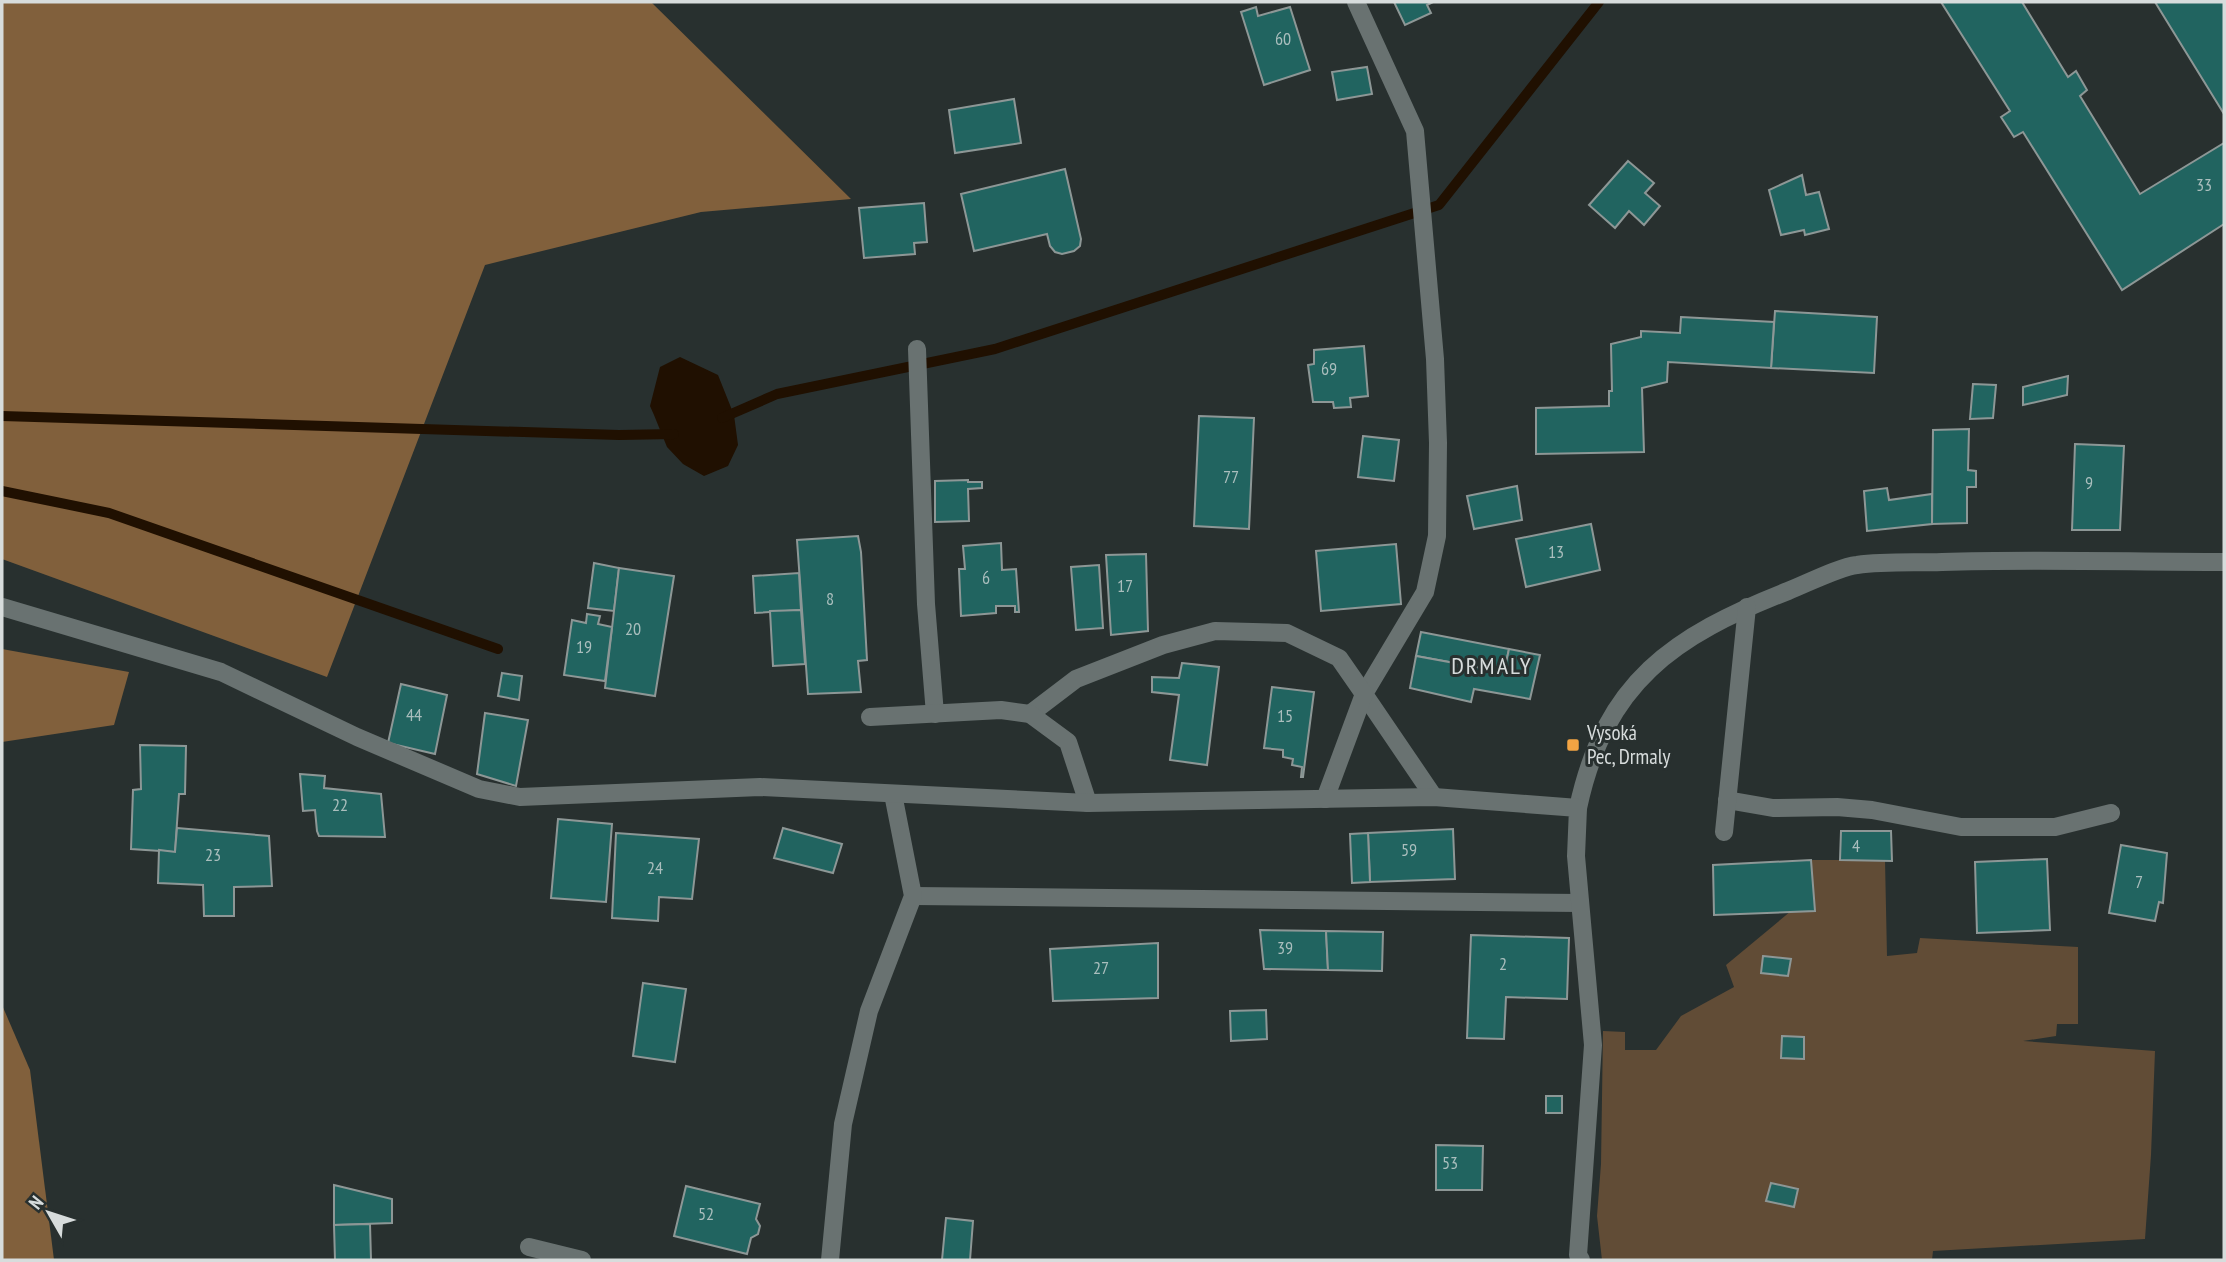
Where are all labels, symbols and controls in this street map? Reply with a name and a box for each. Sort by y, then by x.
house number: 60 [1275,27,1291,50]
house number: 33 [2196,173,2212,196]
house number: 69 [1321,357,1337,380]
house number: 77 [1223,465,1239,488]
house number: 9 [2085,471,2093,494]
house number: 13 [1548,540,1564,563]
house number: 6 [982,566,990,589]
house number: 17 [1117,574,1133,597]
house number: 8 [826,587,834,610]
house number: 20 [625,617,641,640]
house number: 19 [576,635,592,658]
district label: DRMALY [1451,650,1533,681]
house number: 44 [406,703,422,726]
house number: 15 [1277,704,1293,727]
place label: Vysoká Pec, Drmaly [1586,719,1671,770]
marker: Vysoká Pec, Drmaly [1565,737,1581,753]
house number: 22 [332,793,348,816]
house number: 4 [1852,834,1860,857]
house number: 59 [1401,838,1417,861]
house number: 23 [205,843,221,866]
house number: 24 [647,856,663,879]
house number: 7 [2135,870,2143,893]
house number: 39 [1277,936,1293,959]
house number: 2 [1499,952,1507,975]
house number: 27 [1093,956,1109,979]
house number: 53 [1442,1151,1458,1174]
north arrow [14,1178,84,1248]
text: N [23,1191,48,1214]
house number: 52 [698,1202,714,1225]

